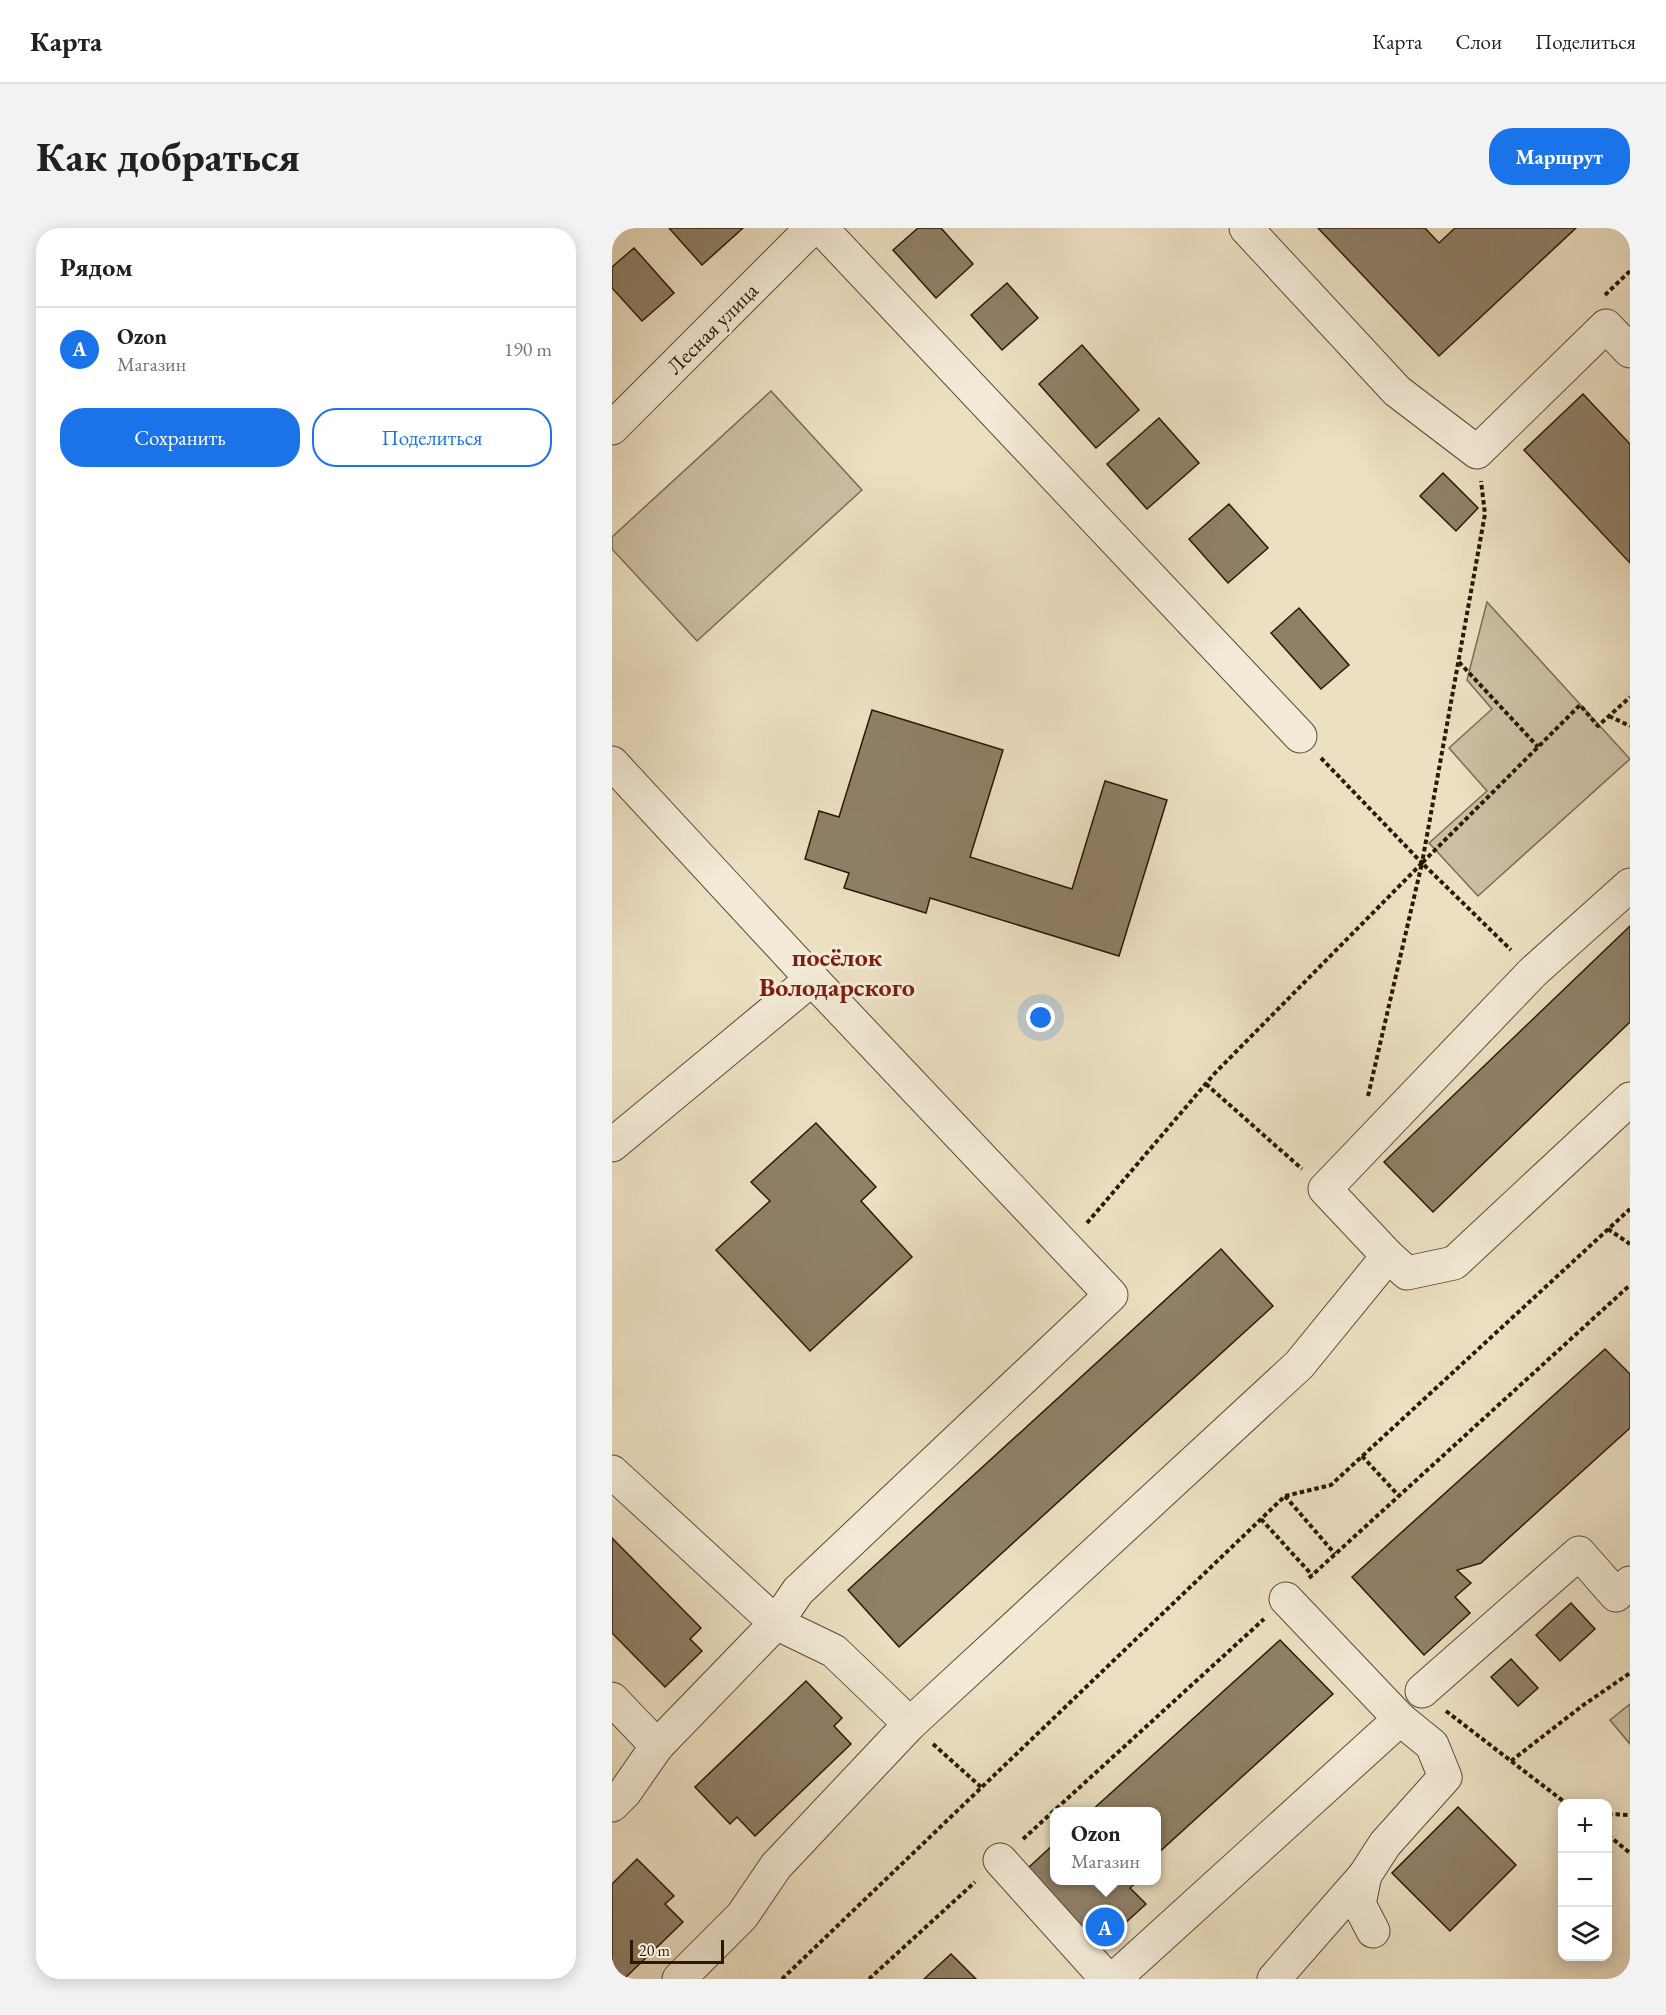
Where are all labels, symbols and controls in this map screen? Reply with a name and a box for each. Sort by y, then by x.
text: Карта [30,23,102,59]
text: Карта [1372,28,1422,55]
text: Слои [1455,28,1502,55]
text: Поделиться [1535,28,1636,55]
button: Маршрут [1489,128,1630,185]
text: Как добраться [36,129,300,184]
text: Рядом [60,250,133,284]
street label: Лесная улица [660,276,765,380]
text: Ozon [117,322,167,351]
text: A [72,336,87,362]
text: 190 m [504,336,552,362]
text: Магазин [117,351,186,377]
button: Сохранить [60,408,300,467]
button: Поделиться [312,408,552,467]
district label: посёлок Володарского [759,940,915,1004]
your location [1026,1003,1055,1032]
map controls [1558,1799,1612,1961]
button: + [1558,1799,1612,1853]
popup [1050,1807,1161,1885]
text: Ozon [1071,1819,1121,1848]
text: Магазин [1071,1848,1140,1874]
button: − [1558,1853,1612,1907]
pin: A [1086,1904,1124,1950]
button: layers [1558,1907,1612,1961]
scale bar [630,1937,724,1964]
text: 20 m [639,1940,670,1961]

